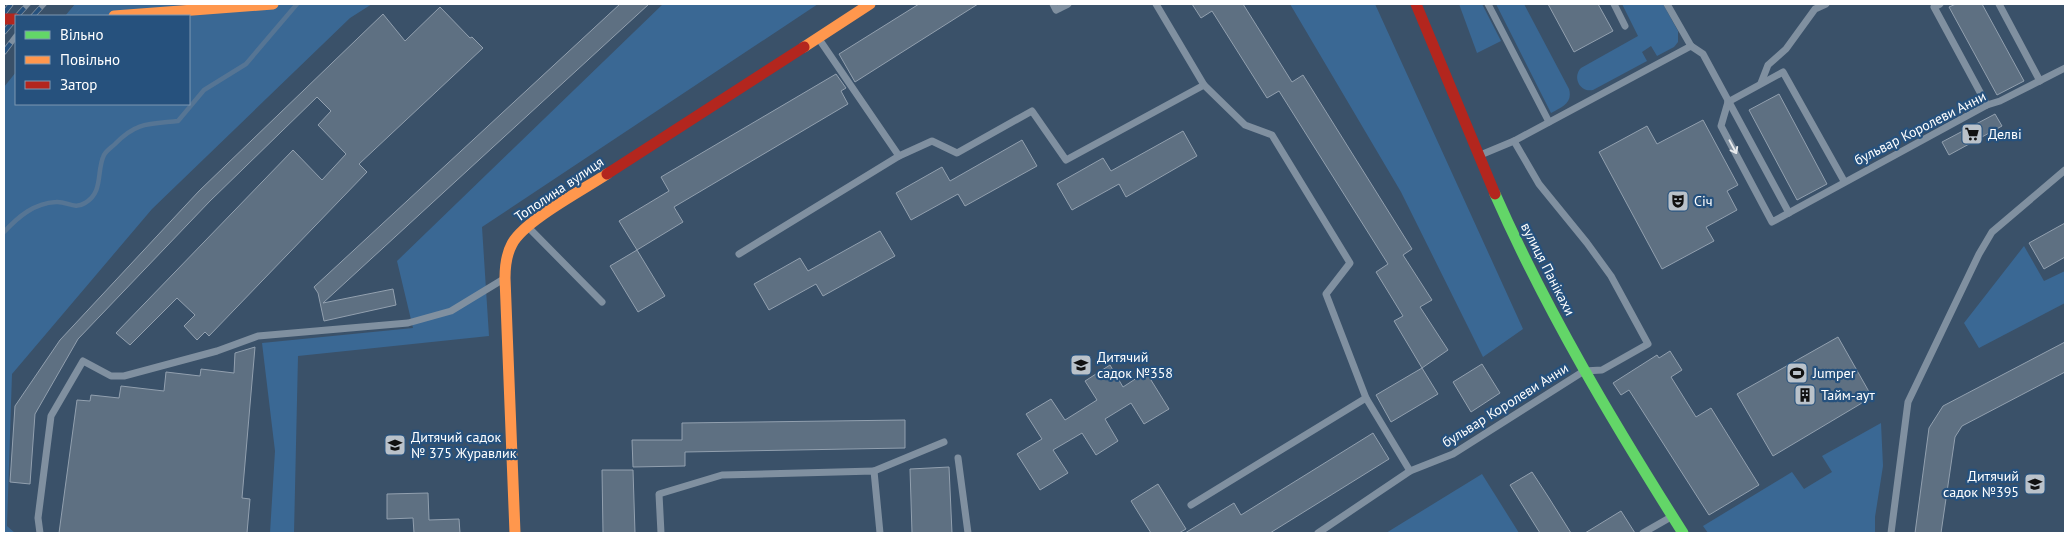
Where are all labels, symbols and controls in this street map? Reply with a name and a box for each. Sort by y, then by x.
legend [15,15,190,105]
text: Вільно [60,25,103,44]
text: Повільно [60,50,120,69]
text: Затор [60,75,97,94]
street label: бульвар Королеви Анни [1851,87,1989,169]
supermarket icon: Делві [1960,122,1984,146]
place label: Делві [1988,125,2022,143]
one-way arrow [1729,139,1738,154]
street label: Тополина вулиця [511,153,607,225]
theatre icon: Січ [1666,189,1690,213]
place label: Січ [1694,192,1713,210]
street label: вулиця Панікахи [1517,219,1579,319]
place label: Дитячий садок №358 [1097,348,1173,382]
school or university icon: Дитячий садок №358 [1069,353,1093,377]
street label: бульвар Королеви Анни [1438,359,1572,451]
sports icon: Jumper [1785,361,1809,385]
place label: Jumper [1812,364,1856,382]
building icon: Тайм-аут [1793,383,1817,407]
place label: Тайм-аут [1821,386,1875,404]
place label: Дитячий садок № 375 Журавлик [411,428,517,462]
school or university icon: Дитячий садок № 375 Журавлик [383,433,407,457]
place label: Дитячий садок №395 [1943,467,2019,501]
school or university icon: Дитячий садок №395 [2023,472,2047,496]

